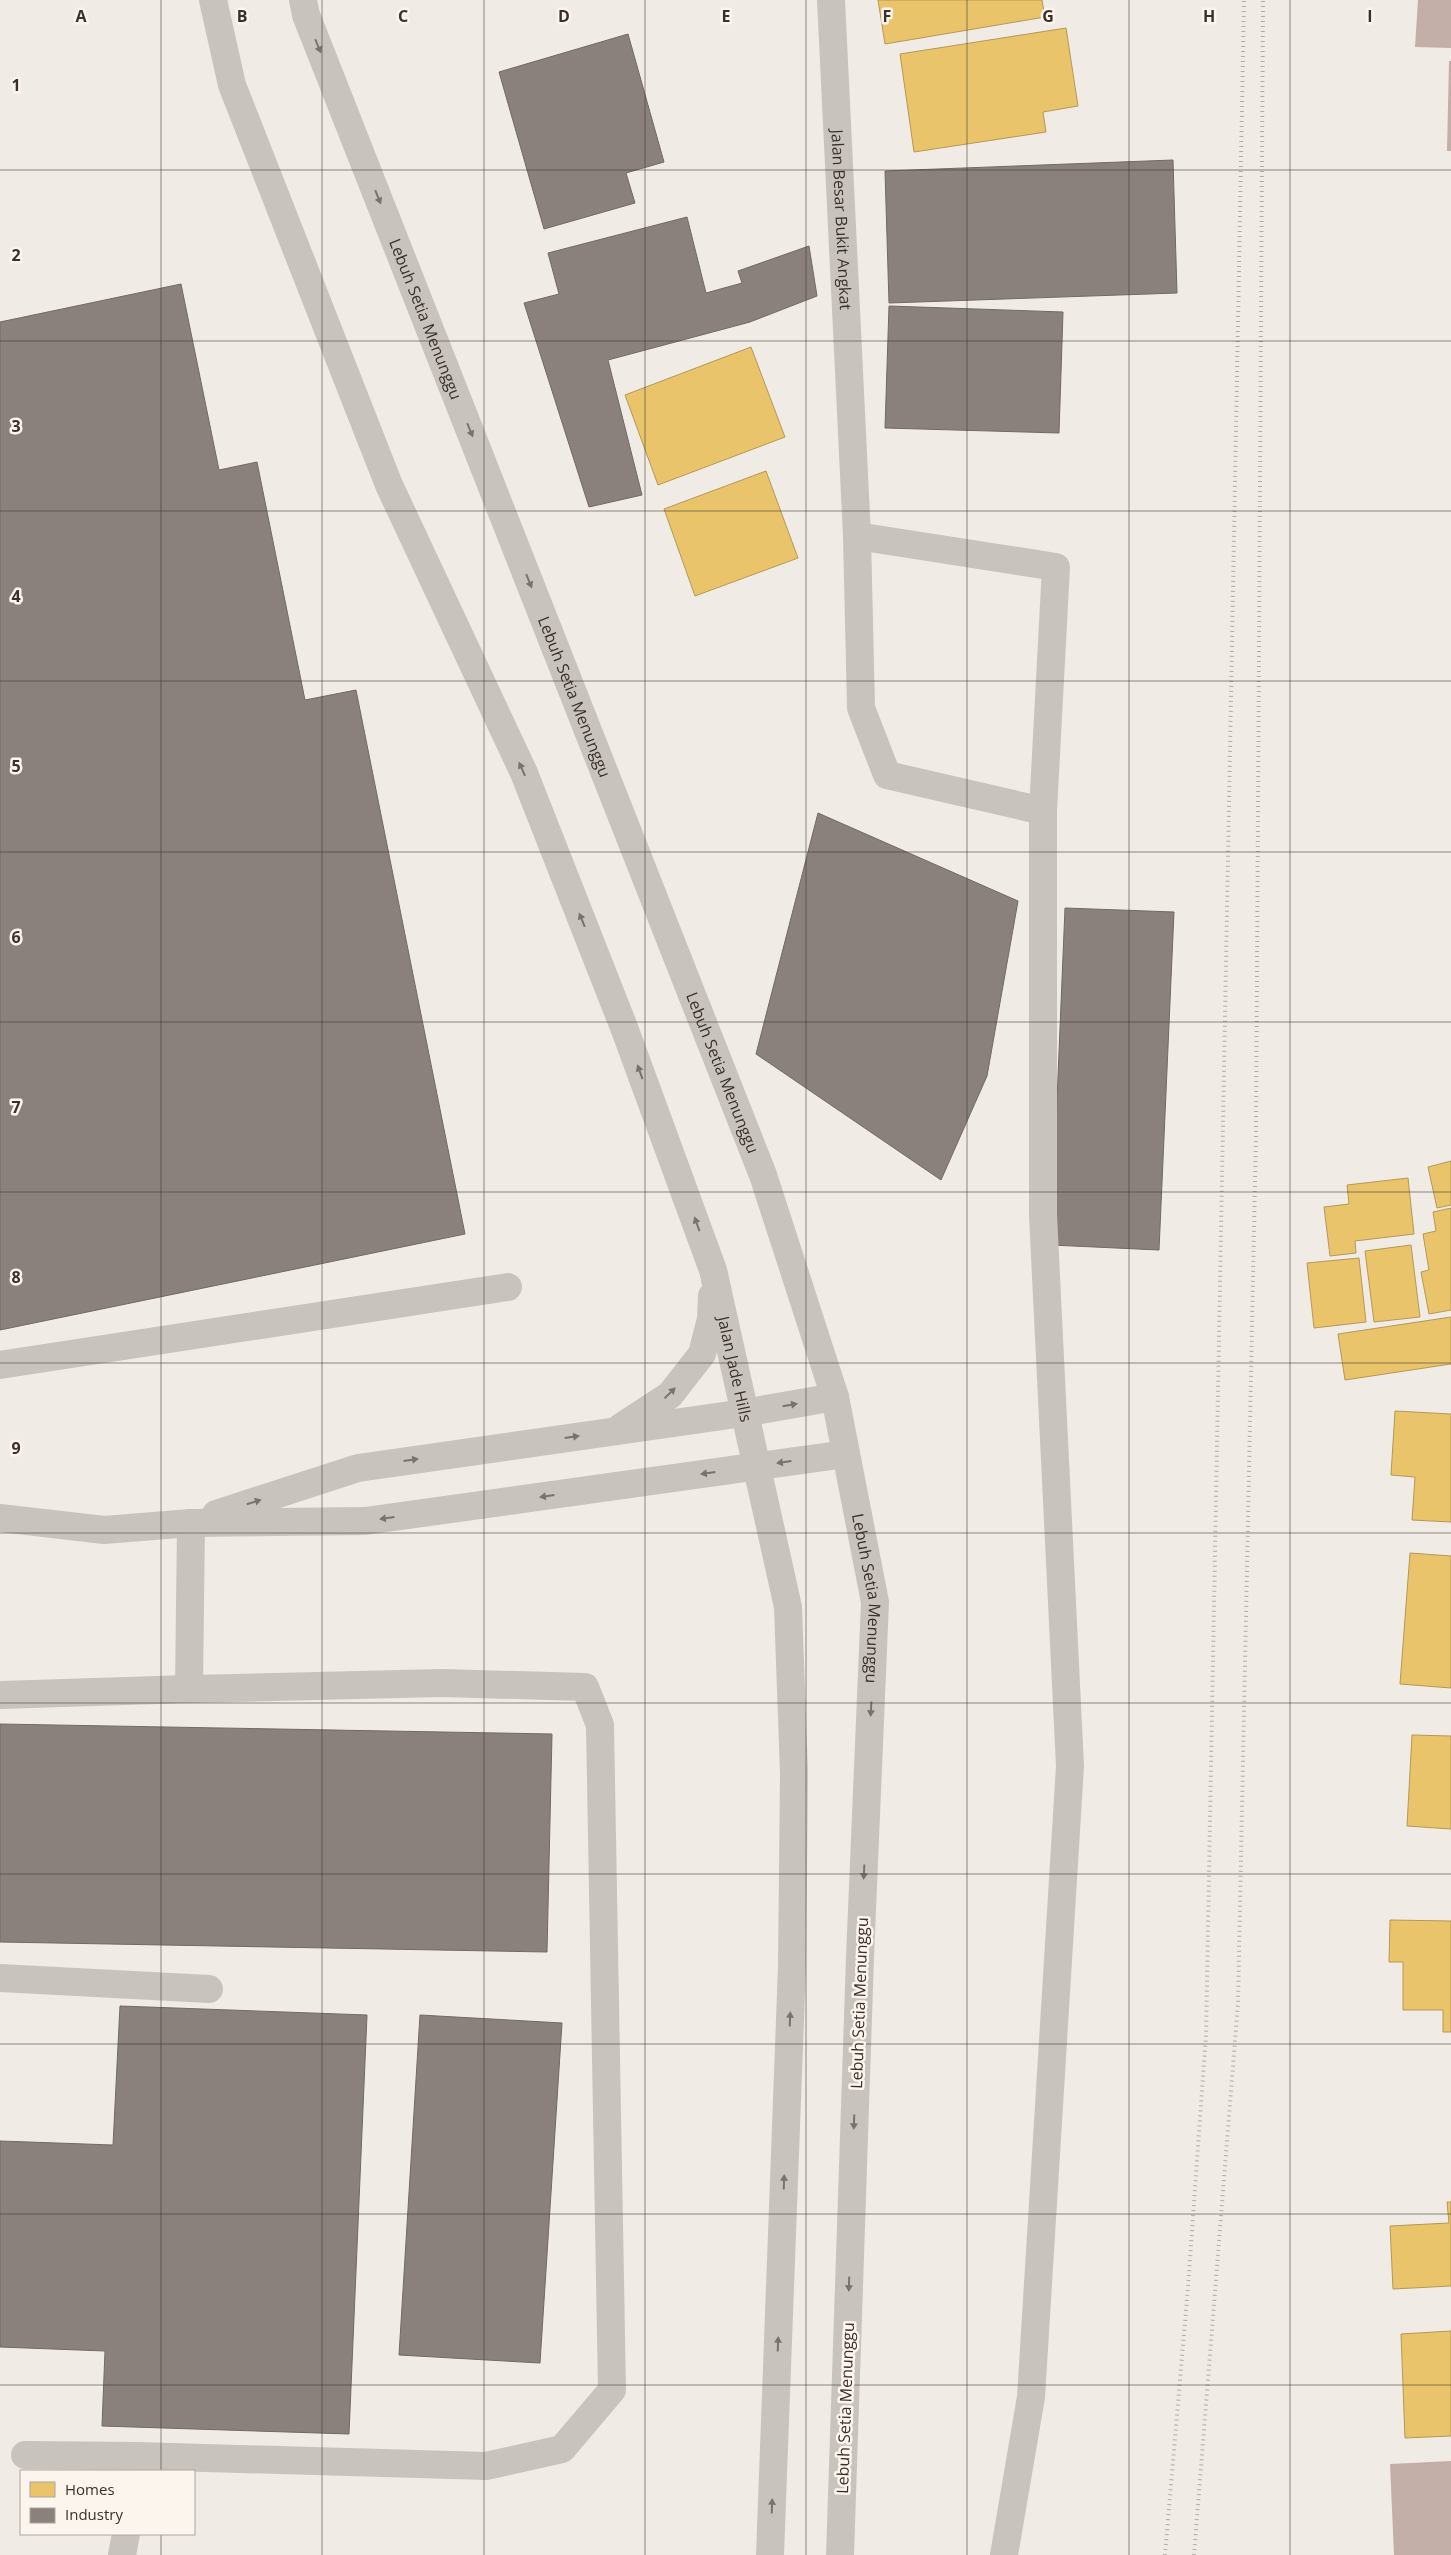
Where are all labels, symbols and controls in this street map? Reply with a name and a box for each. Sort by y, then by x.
text: A [75,5,87,27]
text: B [237,5,247,27]
text: C [398,5,408,27]
text: D [558,5,570,27]
text: E [722,5,731,27]
text: F [883,5,891,27]
text: G [1042,5,1054,27]
text: H [1203,5,1215,27]
text: I [1367,5,1373,27]
one-way arrow [314,39,322,54]
text: 1 [11,74,21,96]
street label: Jalan Besar Bukit Angkat [826,127,857,311]
one-way arrow [374,190,382,205]
street label: Lebuh Setia Menunggu [384,235,467,403]
text: 2 [11,244,21,266]
text: 3 [11,415,21,437]
one-way arrow [466,423,474,437]
one-way arrow [525,574,533,589]
text: 4 [11,585,21,607]
street label: Lebuh Setia Menunggu [533,613,616,781]
text: 5 [11,755,21,777]
one-way arrow [517,762,525,776]
one-way arrow [577,913,585,927]
text: 6 [11,926,21,948]
street label: Lebuh Setia Menunggu [681,989,764,1156]
one-way arrow [636,1064,644,1079]
text: 7 [11,1096,21,1118]
one-way arrow [693,1216,701,1231]
text: 8 [11,1266,21,1288]
street label: Jalan Jade Hills [712,1312,757,1424]
one-way arrow [664,1387,676,1399]
one-way arrow [782,1400,798,1408]
one-way arrow [564,1433,580,1441]
text: 9 [11,1437,21,1459]
one-way arrow [403,1456,419,1464]
one-way arrow [776,1458,792,1466]
one-way arrow [700,1469,716,1477]
one-way arrow [539,1492,555,1500]
one-way arrow [247,1498,262,1505]
street label: Lebuh Setia Menunggu [847,1511,886,1684]
one-way arrow [378,1515,394,1523]
one-way arrow [866,1702,874,1718]
one-way arrow [859,1864,867,1880]
street label: Lebuh Setia Menunggu [845,1917,873,2089]
one-way arrow [786,2011,794,2027]
one-way arrow [850,2114,858,2130]
one-way arrow [780,2173,788,2189]
one-way arrow [845,2276,853,2292]
street label: Lebuh Setia Menunggu [831,2322,859,2494]
one-way arrow [774,2336,782,2352]
legend [20,2470,195,2535]
text: Homes [65,2479,115,2499]
one-way arrow [768,2498,776,2514]
text: Industry [65,2504,123,2524]

